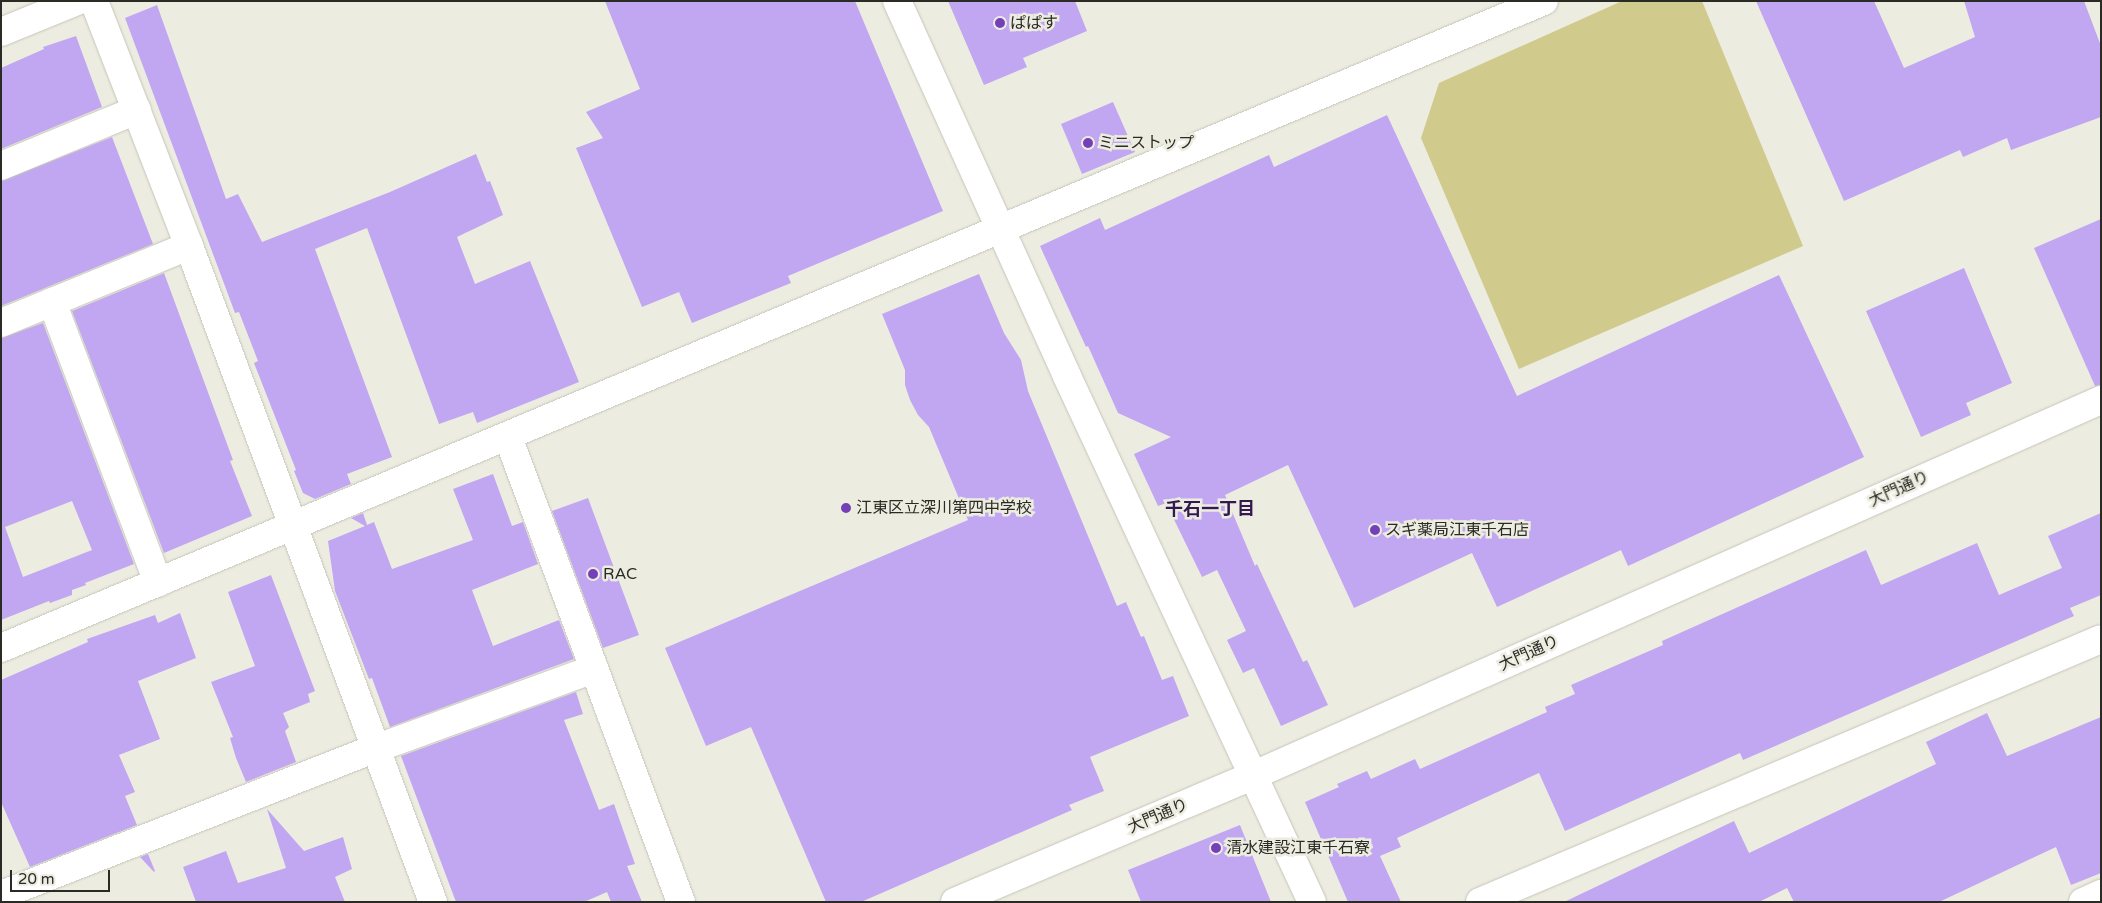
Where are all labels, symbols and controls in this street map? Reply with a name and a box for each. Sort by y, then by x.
place label: ぱぱす [1010,13,1058,33]
marker: ぱぱす [994,17,1006,29]
place label: ミニストップ [1098,133,1194,153]
marker: ミニストップ [1082,137,1094,149]
street label: 大門通り [1866,467,1932,511]
place label: 江東区立深川第四中学校 [856,498,1032,518]
district label: 千石一丁目 [1165,498,1255,520]
marker: 江東区立深川第四中学校 [840,502,852,514]
place label: スギ薬局江東千石店 [1385,520,1529,540]
marker: スギ薬局江東千石店 [1369,524,1381,536]
place label: RAC [603,564,637,584]
marker: RAC [587,568,599,580]
street label: 大門通り [1496,631,1562,675]
street label: 大門通り [1125,795,1191,837]
place label: 清水建設江東千石寮 [1226,838,1370,858]
marker: 清水建設江東千石寮 [1210,842,1222,854]
scale bar [12,860,112,892]
text: 20 m [18,870,55,888]

